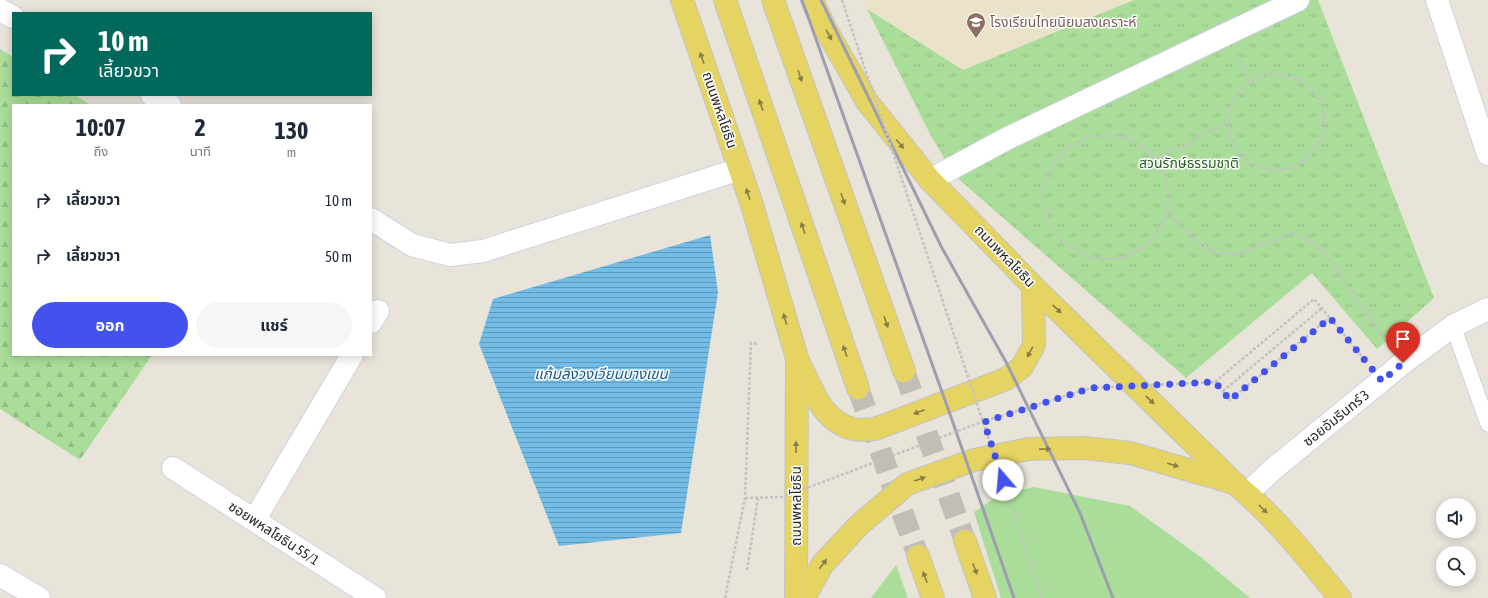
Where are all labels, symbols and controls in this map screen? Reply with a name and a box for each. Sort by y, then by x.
school or university icon: โรงเรียนไทยนิยมสงเคราะห์ [965,11,987,39]
place label: โรงเรียนไทยนิยมสงเคราะห์ [990,14,1137,30]
text: 10 m [98,25,148,57]
icon: right [32,28,84,80]
one-way arrow [825,29,832,41]
one-way arrow [699,51,705,63]
text: เลี้ยวขวา [98,60,159,81]
street label: ถนนพหลโยธิน [699,70,741,150]
one-way arrow [797,71,803,83]
one-way arrow [757,99,763,111]
text: 10:07 [76,114,126,141]
text: 2 [195,114,206,141]
text: 130 [275,117,308,144]
one-way arrow [896,138,905,149]
text: ถึง [93,144,108,159]
text: นาที [190,144,211,159]
text: m [287,145,296,160]
park label: สวนรักษ์ธรรมชาติ [1139,155,1239,171]
one-way arrow [745,188,751,200]
icon: right [32,189,54,211]
text: เลี้ยวขวา [66,191,120,208]
text: 10 m [325,192,352,209]
one-way arrow [841,193,847,205]
one-way arrow [800,222,806,234]
street label: ถนนพหลโยธิน [971,222,1039,290]
icon: right [32,245,54,267]
text: เลี้ยวขวา [66,247,120,264]
text: 50 m [325,248,352,265]
button: ออก [32,302,188,348]
button: แชร์ [196,302,352,348]
one-way arrow [1052,304,1062,314]
one-way arrow [782,312,788,324]
one-way arrow [884,316,890,328]
pin [1386,322,1420,363]
icon: arrive [1392,328,1414,350]
one-way arrow [842,345,848,357]
one-way arrow [1027,346,1033,358]
water label: แก้มลิงวงเวียนบางเขน [534,365,668,382]
street label: ซอยอัมรินทร์ 3 [1300,387,1372,449]
one-way arrow [1145,395,1155,405]
one-way arrow [913,410,925,416]
one-way arrow [793,441,800,453]
one-way arrow [1039,446,1052,452]
position arrow [982,459,1024,501]
one-way arrow [1167,463,1180,469]
street label: ถนนพหลโยธิน [788,466,804,546]
one-way arrow [914,476,926,482]
street label: ซอยพหลโยธิน 55/1 [226,498,322,568]
map controls [1436,498,1476,586]
button: sound [1436,498,1476,538]
one-way arrow [1258,505,1268,514]
button: search [1436,546,1476,586]
one-way arrow [819,559,828,570]
one-way arrow [972,564,978,576]
one-way arrow [922,571,928,583]

